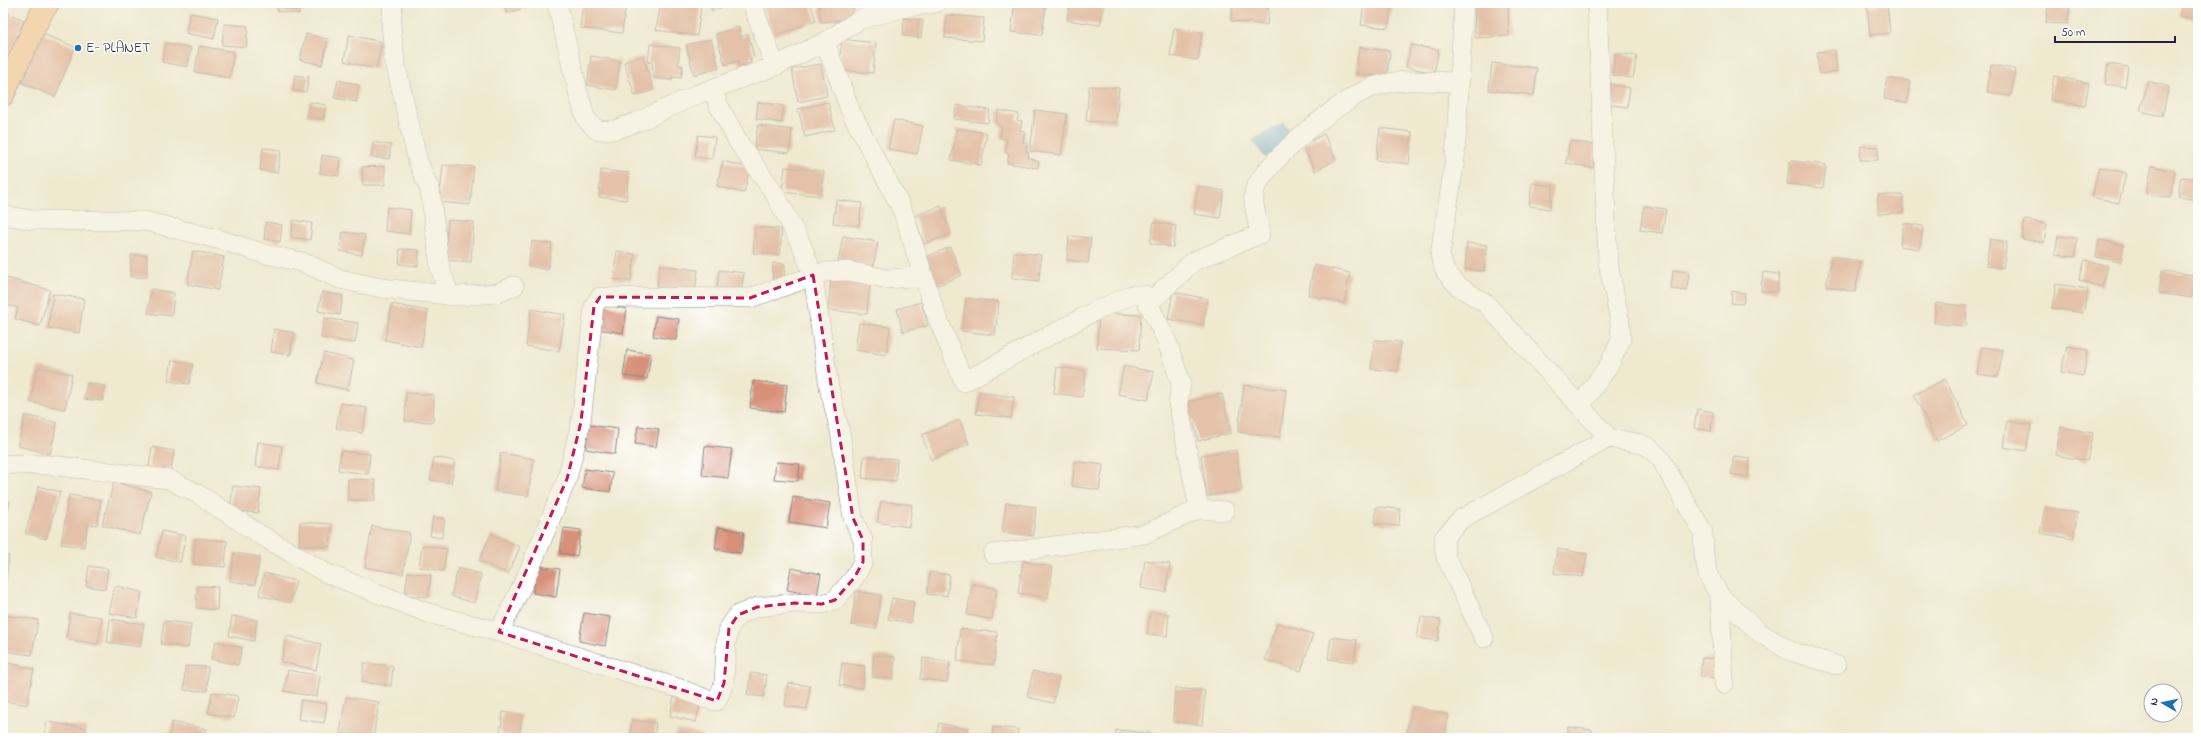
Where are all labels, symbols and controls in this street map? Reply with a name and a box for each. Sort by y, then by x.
scale bar [2055,18,2175,44]
text: 50 m [2061,24,2085,42]
place label: E- PLANET [86,38,150,59]
marker: E- PLANET [73,43,83,53]
north arrow [2143,683,2183,723]
text: N [2146,697,2163,707]

